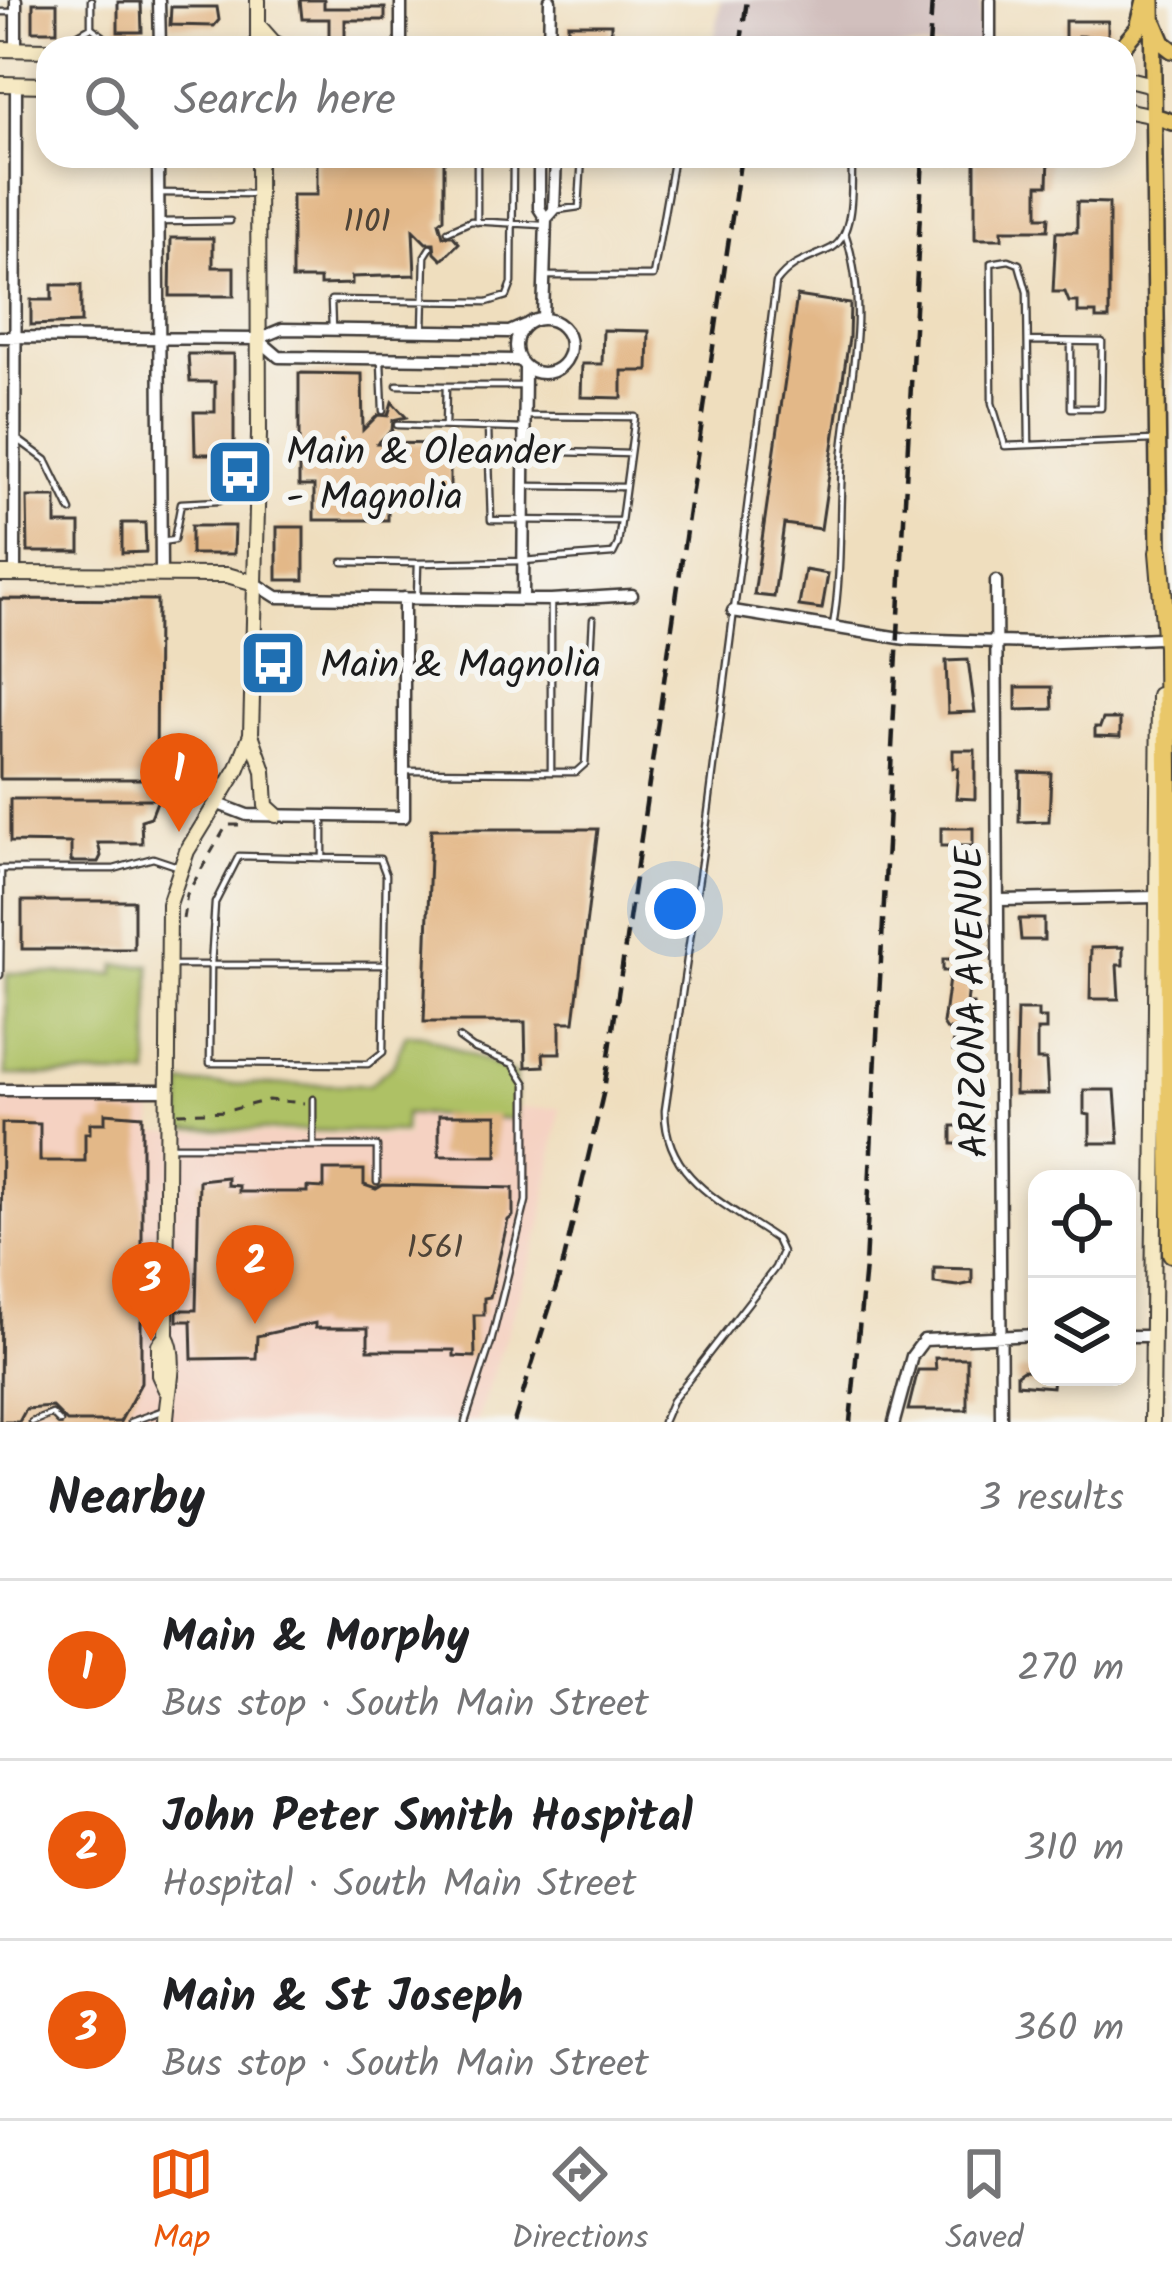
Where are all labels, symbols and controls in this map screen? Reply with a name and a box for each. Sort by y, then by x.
search box [36,36,1136,168]
text: Search here [174,66,396,138]
icon: search [78,69,144,135]
house number: 1101 [343,197,391,250]
place label: Main & Oleander - Magnolia [286,423,566,530]
bus stop icon: Main & Oleander - Magnolia [205,437,275,507]
bus stop icon: Main & Magnolia [238,628,308,698]
place label: Main & Magnolia [320,636,601,698]
pin: 1 [140,733,218,832]
street label: ARIZONA AVENUE [940,844,1008,1159]
your location [645,879,705,939]
map controls [1028,1170,1136,1386]
button: locate [1028,1170,1136,1278]
house number: 1561 [407,1223,463,1276]
pin: 2 [216,1225,294,1324]
pin: 3 [112,1242,190,1341]
button: layers [1028,1278,1136,1386]
text: Nearby [48,1460,205,1541]
text: 3 results [979,1469,1124,1531]
text: Main & Morphy [162,1603,469,1675]
text: 1 [81,1639,93,1701]
text: 270 m [1017,1639,1124,1701]
text: Bus stop · South Main Street [162,1675,649,1737]
text: John Peter Smith Hospital [162,1783,693,1855]
text: 2 [76,1819,98,1881]
text: 310 m [1023,1819,1124,1881]
text: Hospital · South Main Street [162,1855,636,1917]
text: Main & St Joseph [162,1963,523,2035]
text: 3 [76,1999,98,2061]
text: 360 m [1014,1999,1124,2061]
text: Bus stop · South Main Street [162,2035,649,2097]
tab: Map [148,2141,214,2266]
tab: Directions [511,2141,648,2266]
tab: Saved [945,2141,1024,2266]

